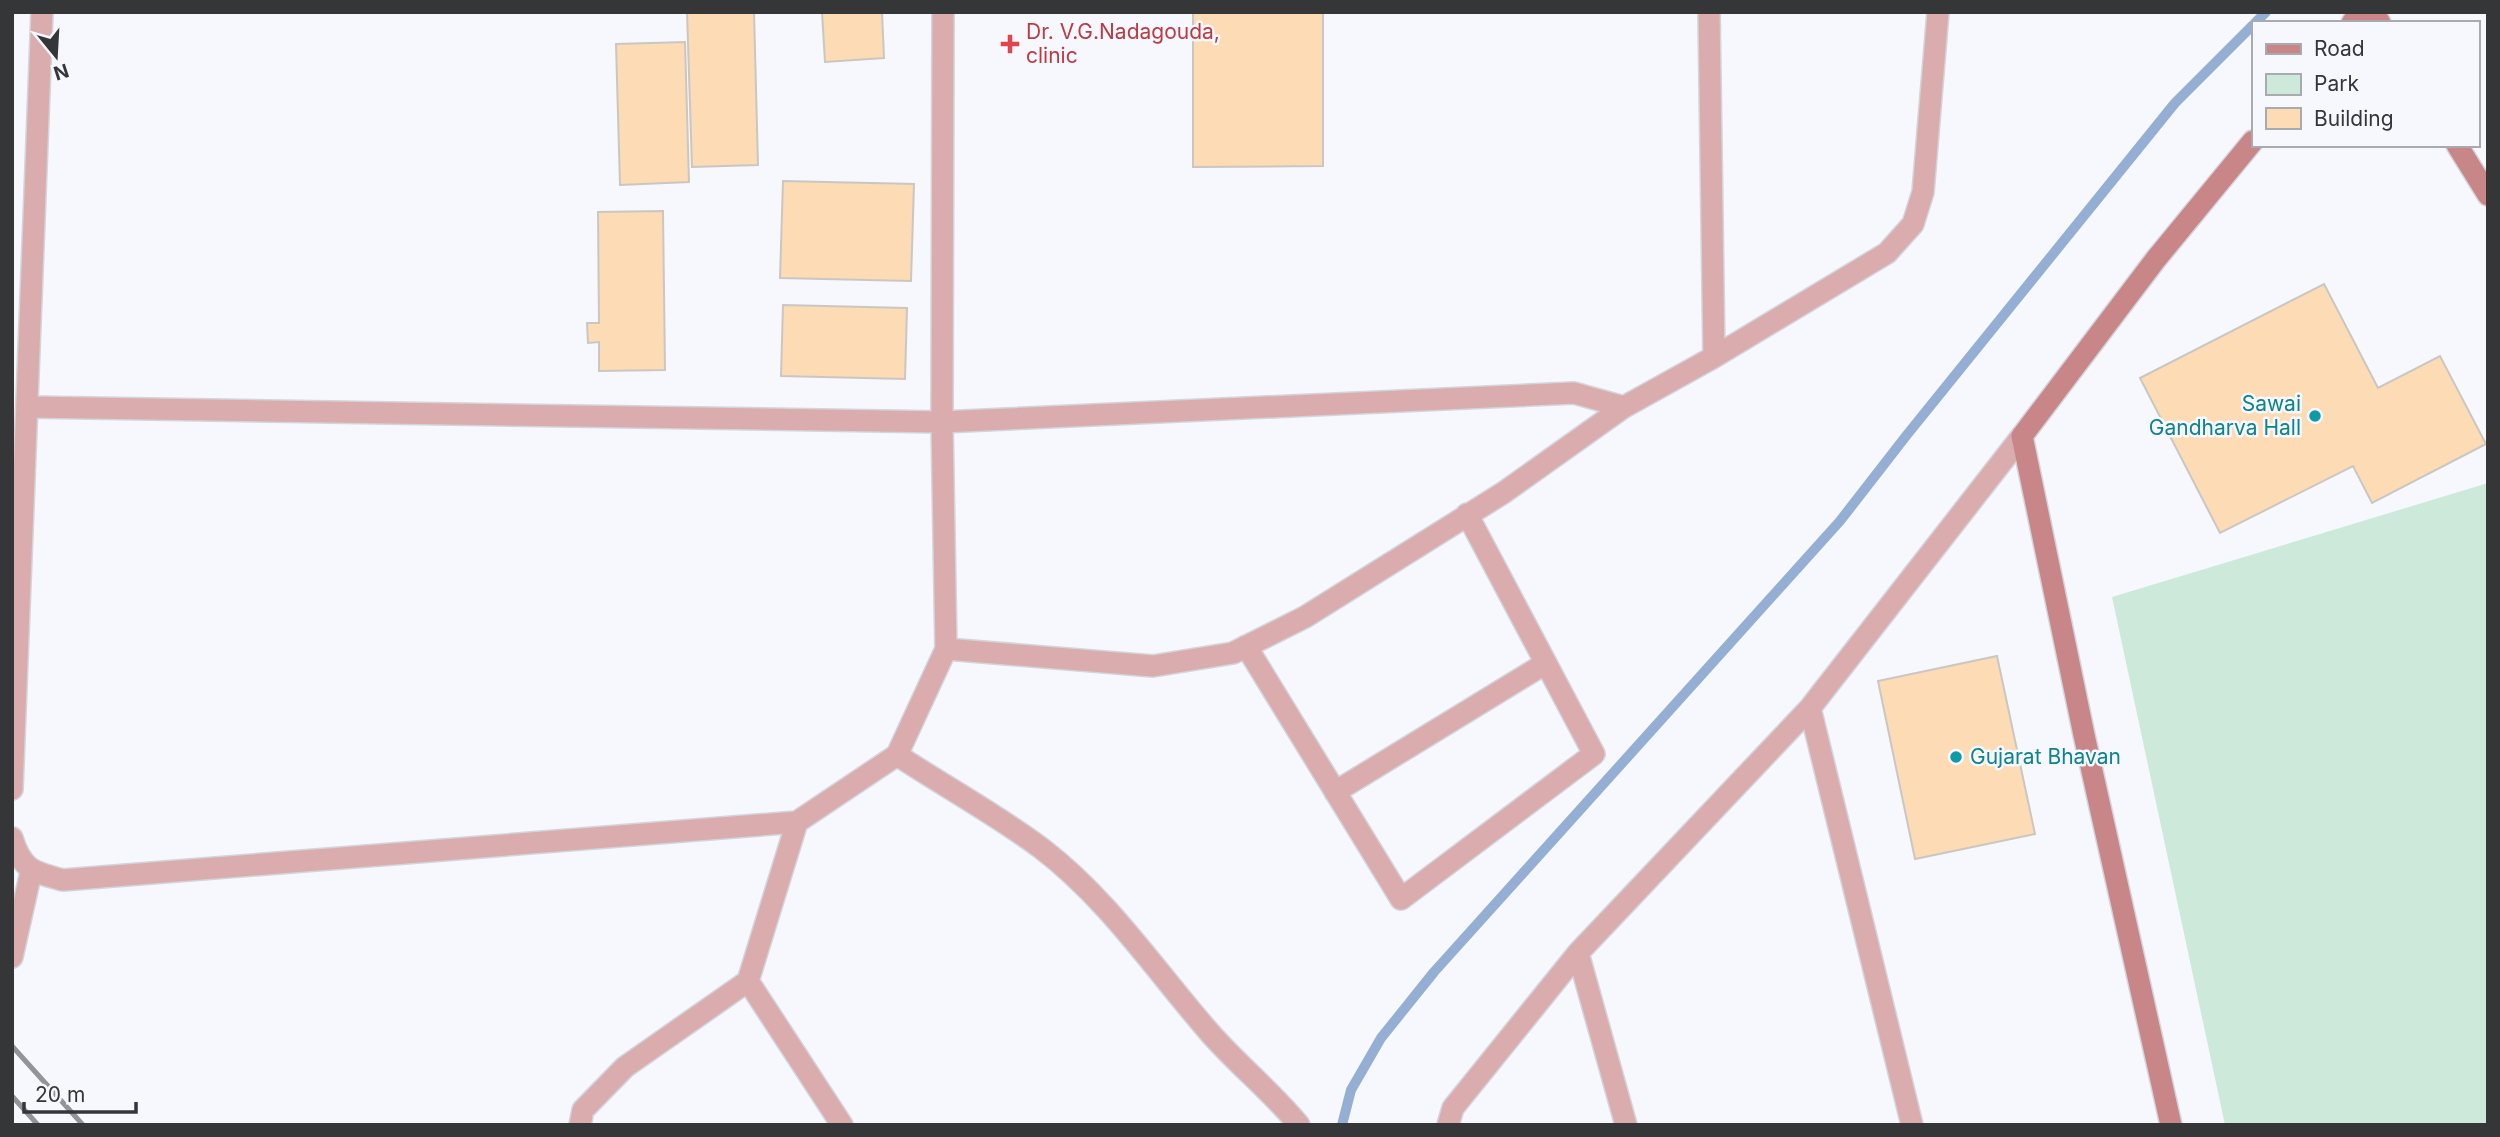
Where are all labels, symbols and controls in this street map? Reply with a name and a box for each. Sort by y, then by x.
place label: Dr. V.G.Nadagouda, clinic [1026,19,1220,68]
north arrow [21,21,91,91]
legend [2252,21,2479,147]
marker: Dr. V.G.Nadagouda, clinic [1000,34,1020,54]
text: Road [2314,36,2365,61]
text: N [51,59,72,85]
text: Park [2314,71,2359,96]
text: Building [2314,106,2394,131]
place label: Sawai Gandharva Hall [2149,391,2301,440]
marker: Sawai Gandharva Hall [2307,408,2323,424]
place label: Gujarat Bhavan [1970,744,2121,769]
marker: Gujarat Bhavan [1948,749,1964,765]
scale bar [24,1070,136,1114]
text: 20 m [35,1082,85,1107]

